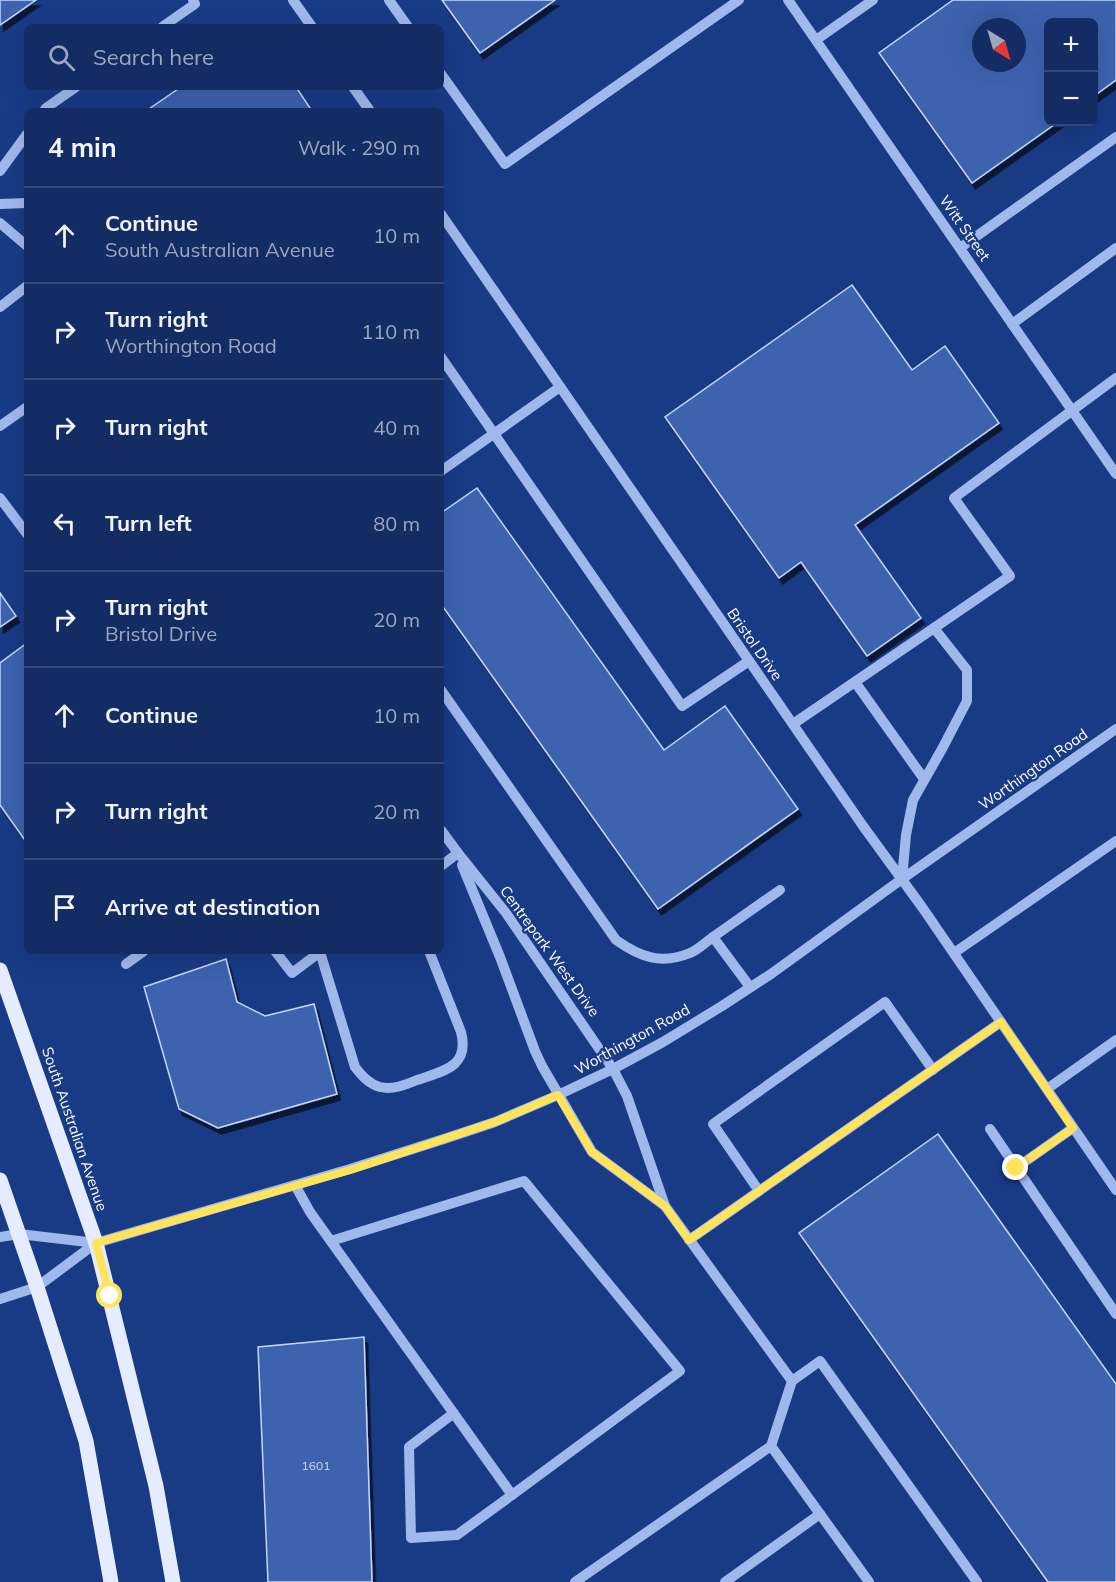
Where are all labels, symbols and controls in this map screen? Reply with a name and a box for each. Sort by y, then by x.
north arrow [972,18,1026,72]
map controls [1044,18,1098,126]
button: + [1044,18,1098,72]
search box [24,24,444,90]
icon: search [45,41,78,74]
text: Search here [93,43,214,71]
button: − [1044,72,1098,126]
text: 4 min [48,131,117,164]
text: Walk · 290 m [298,135,420,160]
street label: Witt Street [935,191,995,265]
text: Continue [105,209,198,237]
icon: ahead [48,219,81,252]
text: 10 m [373,223,420,248]
text: South Australian Avenue [105,237,335,262]
text: Turn right [105,305,208,333]
icon: right [48,315,81,348]
text: 110 m [361,319,420,344]
text: Worthington Road [105,333,277,358]
icon: right [48,411,81,444]
text: Turn right [105,413,208,441]
text: 40 m [373,415,420,440]
icon: left [48,507,81,540]
text: Turn left [105,509,192,537]
text: 80 m [373,511,420,536]
text: Turn right [105,593,208,621]
icon: right [48,603,81,636]
street label: Bristol Drive [723,604,787,684]
text: 20 m [373,607,420,632]
text: Bristol Drive [105,621,217,646]
icon: ahead [48,699,81,732]
text: Continue [105,701,198,729]
text: 10 m [373,703,420,728]
street label: Worthington Road [975,724,1091,814]
icon: right [48,795,81,828]
text: Turn right [105,797,208,825]
text: 20 m [373,799,420,824]
street label: Centrepark West Drive [496,882,604,1020]
icon: arrive [48,891,81,924]
text: Arrive at destination [105,893,320,921]
street label: Worthington Road [571,999,693,1079]
street label: South Australian Avenue [38,1044,112,1214]
route end [1002,1154,1028,1180]
route start [96,1282,122,1308]
house number: 1601 [302,1458,330,1473]

